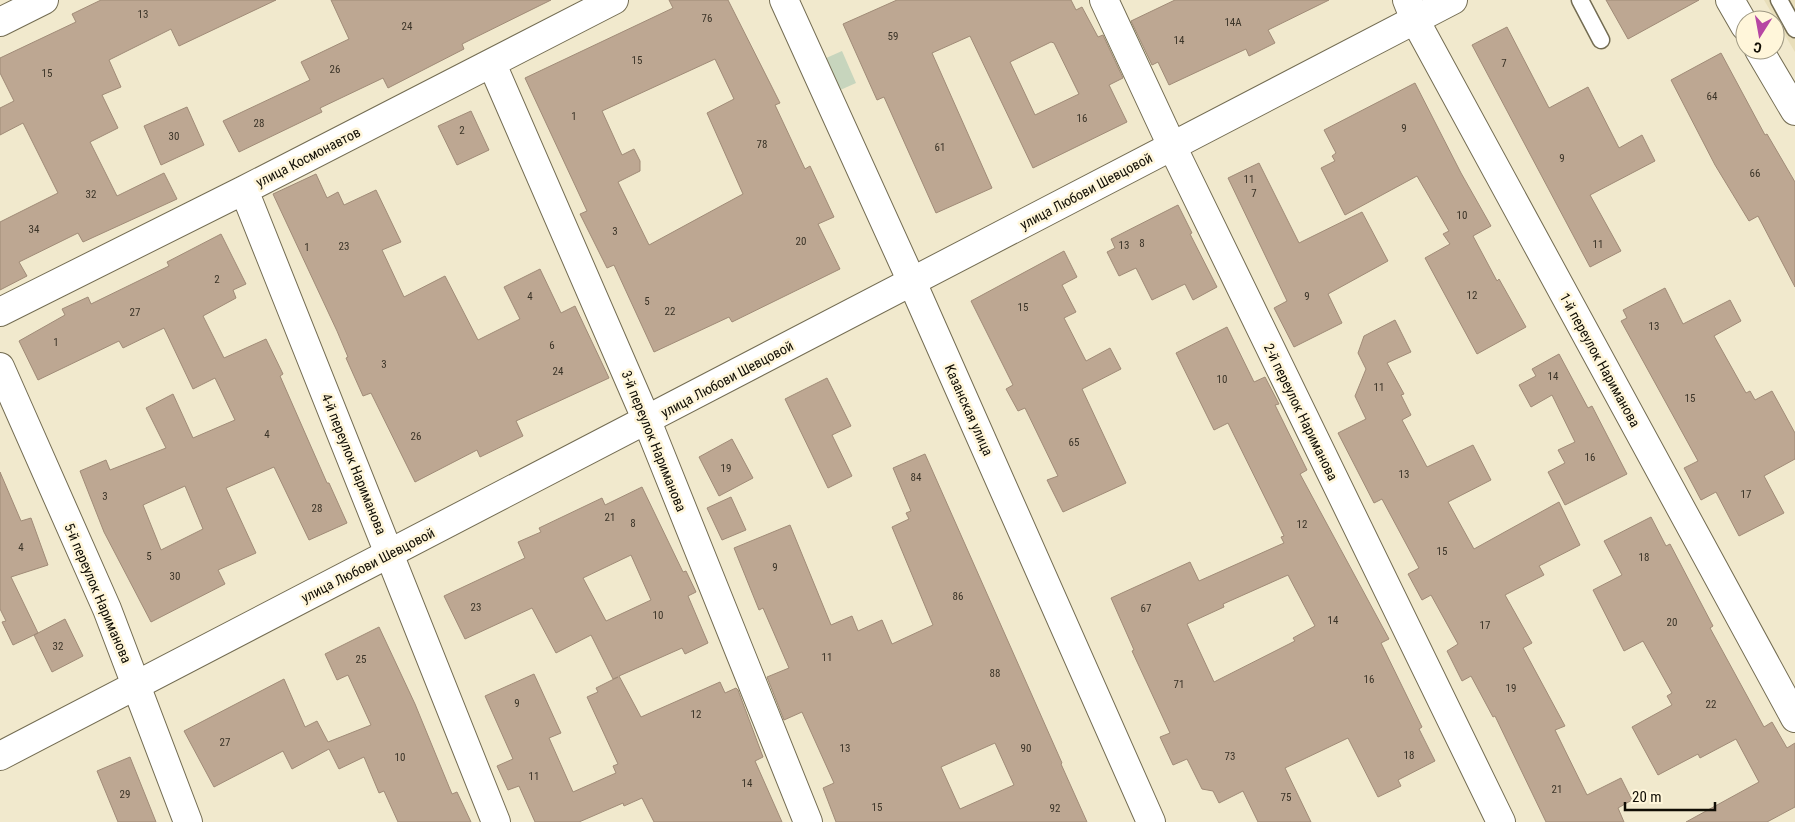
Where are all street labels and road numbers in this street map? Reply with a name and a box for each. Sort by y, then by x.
street label: улица Космонавтов [253,124,363,190]
street label: улица Любови Шевцовой [1017,149,1155,233]
street label: 1-й переулок Нариманова [1557,290,1643,430]
street label: улица Любови Шевцовой [658,337,796,421]
street label: 2-й переулок Нариманова [1261,341,1341,483]
street label: Казанская улица [942,362,996,458]
street label: 3-й переулок Нариманова [618,368,690,514]
street label: 4-й переулок Нариманова [318,391,390,537]
street label: 5-й переулок Нариманова [61,521,135,665]
street label: улица Любови Шевцовой [299,524,437,606]

